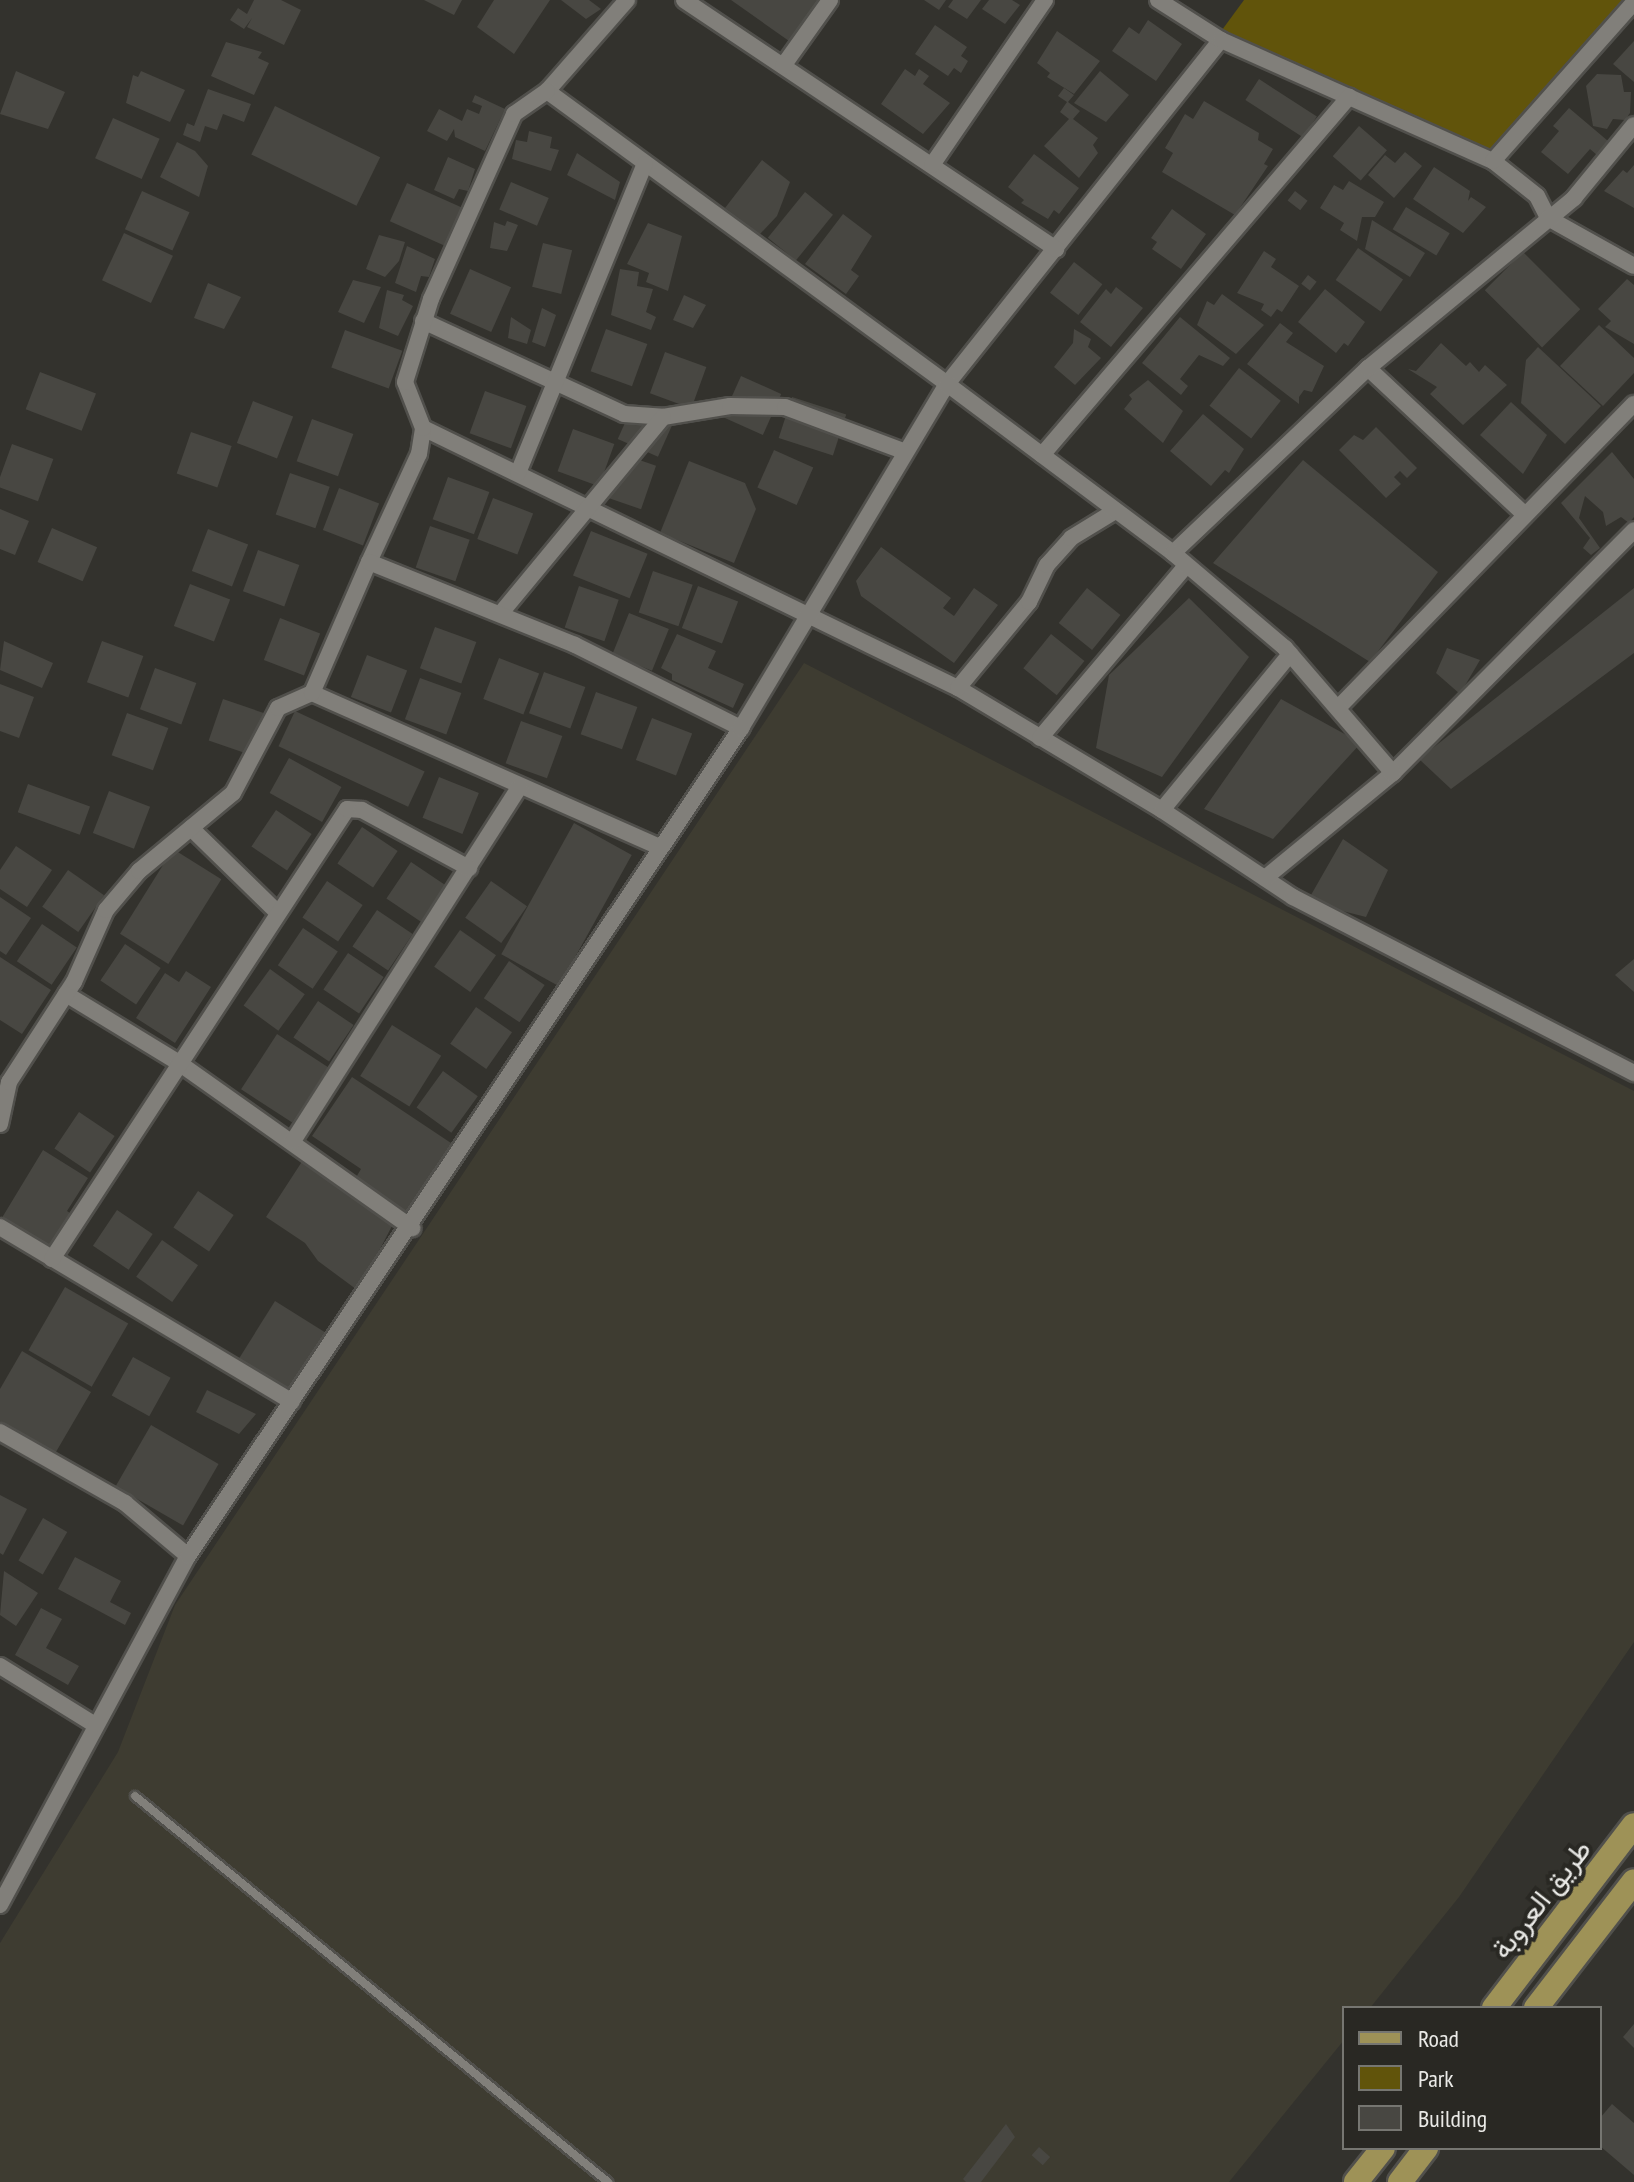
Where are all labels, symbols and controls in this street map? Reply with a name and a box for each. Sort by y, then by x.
street label: طريق العروبة [1484,1833,1598,1965]
legend [1342,2006,1602,2150]
text: Road [1418,2023,1459,2054]
text: Park [1418,2063,1454,2094]
text: Building [1418,2103,1487,2134]

